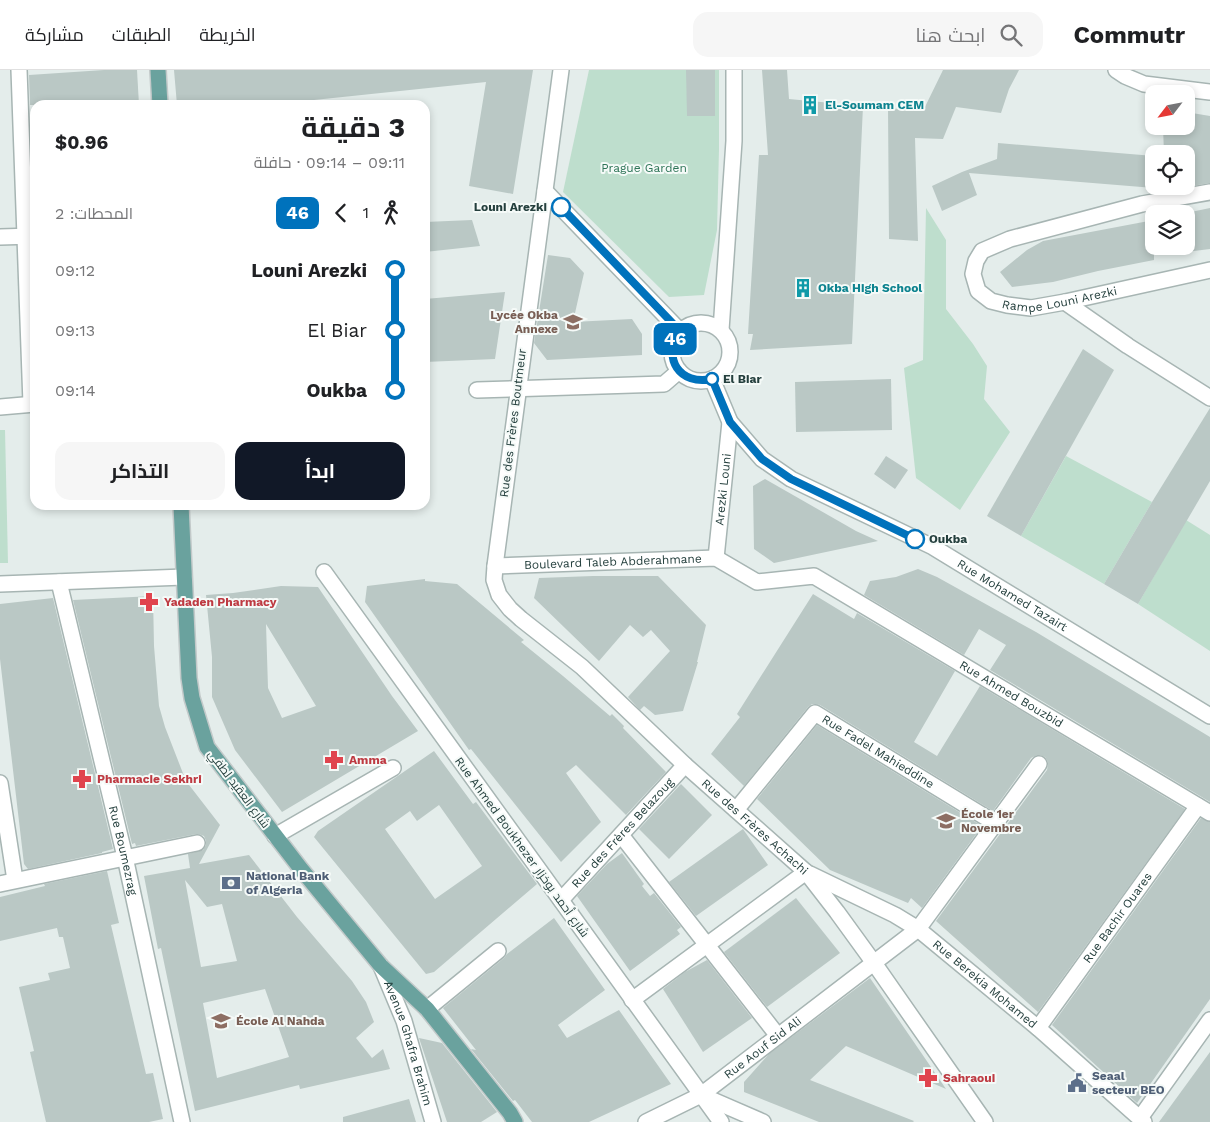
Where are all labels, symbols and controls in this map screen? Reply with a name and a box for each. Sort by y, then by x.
search box [693,12,1043,57]
icon: search [997,21,1025,49]
text: Commutr [1073,21,1185,49]
text: مشاركة [25,24,84,45]
text: الطبقات [112,24,171,45]
text: الخريطة [199,24,256,45]
text: ابحث هنا [915,24,985,47]
north arrow [1145,85,1195,135]
map controls [1145,85,1195,255]
building icon: El-Soumam CEM [799,94,821,116]
place label: El-Soumam CEM [825,98,924,112]
text: 3 دقيقة [301,111,405,144]
text: $0.96 [55,131,108,154]
button: locate [1145,145,1195,195]
text: 09:11 – 09:14 · حافلة [254,153,405,172]
park label: Prague Garden [601,161,687,175]
marker: Louni Arezki [551,197,571,217]
icon: back [327,199,355,227]
icon: walk [377,199,405,227]
place label: Louni Arezki [474,200,547,214]
text: 46 [286,202,309,223]
text: 1 [363,203,369,222]
text: المحطات: 2 [55,204,133,223]
button: layers [1145,205,1195,255]
text: Louni Arezki [251,259,367,282]
text: 09:12 [55,261,95,280]
building icon: Okba High School [792,277,814,299]
place label: Okba High School [818,281,922,295]
street label: Rampe Louni Arezki [1000,284,1118,315]
place label: Lycée Okba Annexe [490,308,558,336]
school or university icon: Lycée Okba Annexe [562,311,584,333]
text: El Biar [307,319,367,342]
text: 09:13 [55,321,95,340]
line badge: 46 [652,323,698,355]
text: 46 [664,328,686,349]
street label: Rue des Frères Boutmeur [497,348,529,498]
marker: El Biar [705,372,719,386]
place label: El Biar [723,372,762,386]
text: Oukba [307,379,367,402]
text: 09:14 [55,381,96,400]
button: التذاكر [55,442,225,500]
button: ابدأ [235,442,405,500]
street label: Arezki Louni [712,453,734,526]
marker: Oukba [905,529,925,549]
place label: Oukba [929,532,967,546]
street label: Boulevard Taleb Abderahmane [524,552,702,572]
street label: Rue Mohamed Tazairt [955,556,1070,634]
pharmacy icon: Yadaden Pharmacy [138,591,160,613]
place label: Yadaden Pharmacy [164,595,277,609]
street label: Rue Ahmed Bouzbid [957,658,1066,731]
street label: Rue Fadel Mahieddine [819,712,937,791]
street label: شارع العقيد لطفي [203,747,273,833]
pharmacy icon: Amma [323,749,345,771]
place label: Amma [349,753,387,767]
street label: Rue Ahmed Boukhezer شارع أحمد بوخزار [451,754,593,940]
pharmacy icon: Pharmacie Sekhri [71,768,93,790]
place label: Pharmacie Sekhri [97,772,202,786]
street label: Rue des Frères Belazoug [569,775,677,891]
street label: Rue des Frères Achachi [699,776,811,878]
street label: Rue Boumezrag [106,804,140,897]
place label: École 1er Novembre [961,807,1021,835]
school or university icon: École 1er Novembre [935,810,957,832]
place label: National Bank of Algeria [246,869,330,897]
street label: Rue Bachir Ouares [1080,870,1155,966]
bank icon: National Bank of Algeria [220,872,242,894]
street label: Rue Berekia Mohamed [930,937,1040,1031]
street label: Avenue Ghafra Brahim [381,979,435,1107]
school or university icon: École Al Nahda [210,1010,232,1032]
place label: École Al Nahda [236,1014,325,1028]
street label: Rue Aouf Sid Ali [721,1014,804,1082]
pharmacy icon: Sahraoui [917,1067,939,1089]
place label: Seaal secteur BEO [1092,1069,1165,1097]
place label: Sahraoui [943,1071,995,1085]
public building icon: Seaal secteur BEO [1066,1072,1088,1094]

